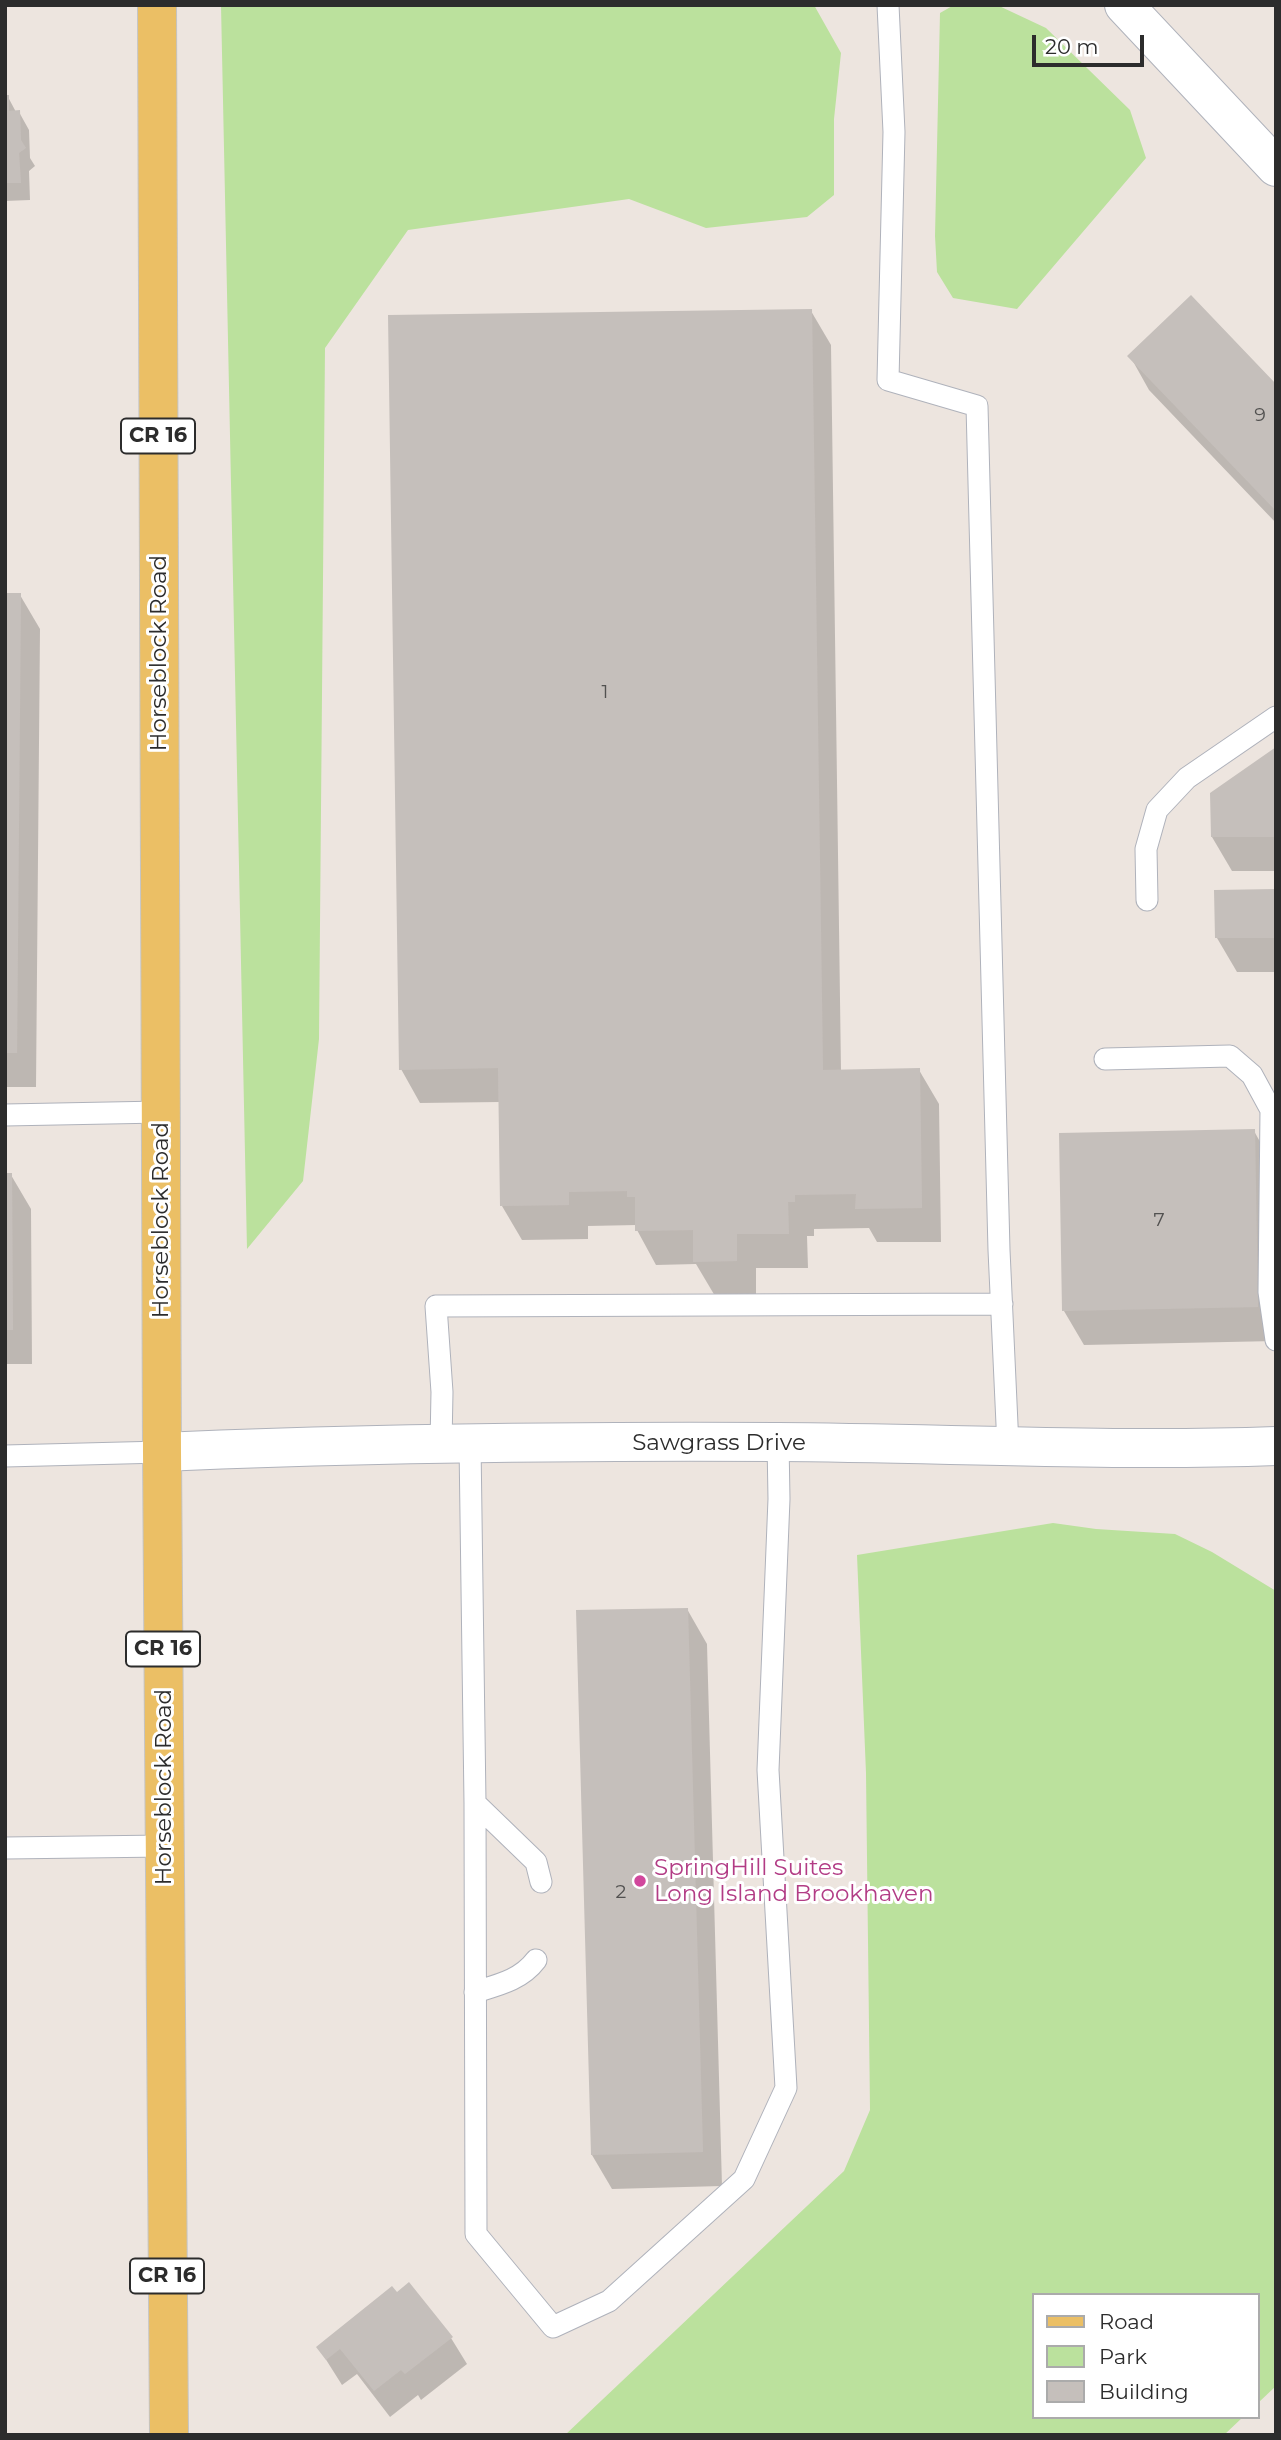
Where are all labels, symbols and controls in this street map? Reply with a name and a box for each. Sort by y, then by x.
scale bar [1036,21,1148,65]
text: 20 m [1045,34,1099,59]
house number: 9 [1254,404,1266,426]
road number: CR 16 [121,418,195,453]
street label: Horseblock Road [145,555,173,751]
house number: 1 [602,681,608,703]
street label: Horseblock Road [147,1122,175,1318]
house number: 7 [1153,1209,1165,1231]
street label: Sawgrass Drive [632,1429,806,1457]
road number: CR 16 [126,1632,200,1666]
street label: Horseblock Road [150,1689,178,1885]
place label: SpringHill Suites Long Island Brookhaven [654,1854,934,1908]
marker: SpringHill Suites Long Island Brookhaven [632,1873,648,1889]
house number: 2 [616,1881,626,1903]
road number: CR 16 [130,2258,204,2294]
legend [1032,2293,1260,2419]
text: Road [1099,2309,1154,2334]
text: Park [1099,2344,1147,2369]
text: Building [1099,2379,1189,2404]

